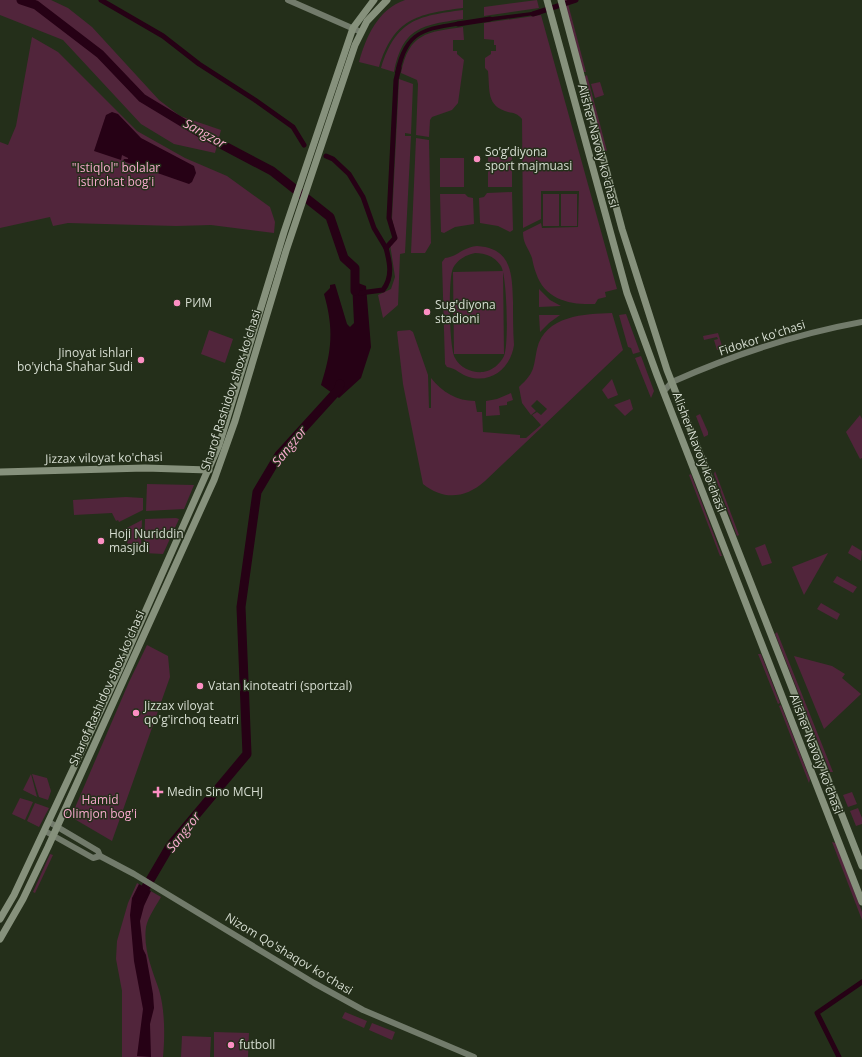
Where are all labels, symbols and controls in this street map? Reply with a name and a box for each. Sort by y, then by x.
street label: Alisher Navoiy ko'chasi [574,82,623,210]
water label: Sangzor [180,114,230,153]
place label: So’g’diyona sport majmuasi [485,143,572,174]
marker: So’g’diyona sport majmuasi [472,154,482,164]
park label: "Istiqlol" bolalar istirohat bog'i [72,159,160,190]
place label: РИМ [185,294,212,311]
place label: Sug'diyona stadioni [435,296,496,327]
marker: РИМ [172,298,182,308]
street label: Sharof Rashidov shox ko'chasi [196,307,265,472]
marker: Sug'diyona stadioni [422,307,432,317]
street label: Fidokor ko'chasi [716,316,807,360]
place label: Jinoyat ishlari bo'yicha Shahar Sudi [17,344,133,375]
marker: Jinoyat ishlari bo'yicha Shahar Sudi [136,355,146,365]
street label: Alisher Navoiy ko'chasi [669,389,730,514]
water label: Sangzor [267,422,311,470]
street label: Jizzax viloyat ko'chasi [44,448,163,467]
place label: Hoji Nuriddin masjidi [109,525,184,556]
marker: Hoji Nuriddin masjidi [96,536,106,546]
street label: Sharof Rashidov shox ko'chasi [65,608,148,768]
place label: Vatan kinoteatri (sportzal) [208,677,352,694]
marker: Vatan kinoteatri (sportzal) [195,681,205,691]
street label: Alisher Navoiy ko'chasi [786,691,847,816]
place label: Jizzax viloyat qo'g'irchoq teatri [143,697,239,728]
marker: Jizzax viloyat qo'g'irchoq teatri [131,708,141,718]
place label: Medin Sino MCHJ [167,783,263,800]
marker: Medin Sino MCHJ [152,786,164,798]
park label: Hamid Olimjon bog'i [63,791,137,822]
water label: Sangzor [162,808,205,856]
street label: Nizom Qo'shaqov ko'chasi [222,909,356,999]
place label: futboll [239,1036,275,1053]
marker: futboll [226,1040,236,1050]

